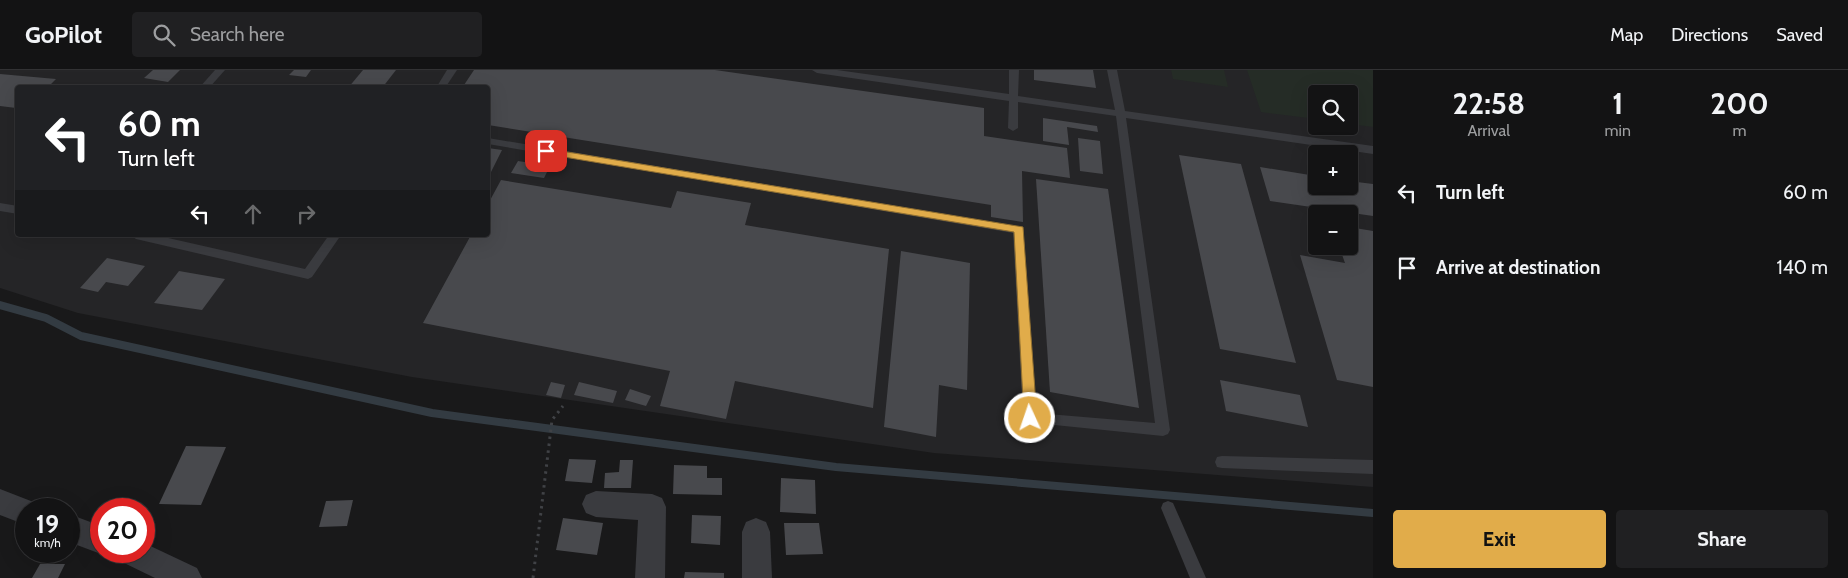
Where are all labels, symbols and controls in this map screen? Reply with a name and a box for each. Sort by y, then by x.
search box [132,12,482,57]
text: GoPilot [25,20,102,49]
icon: search [150,21,178,49]
text: Search here [190,23,284,46]
text: Map [1610,24,1643,46]
text: Directions [1671,24,1748,46]
text: Saved [1776,24,1823,46]
map controls [1308,85,1358,255]
button: search [1308,85,1358,135]
text: 22:58 [1452,85,1525,122]
text: 1 [1612,85,1623,122]
text: 200 [1710,85,1769,122]
text: 60 m [118,102,201,145]
icon: left [35,105,100,170]
text: Arrival [1467,121,1510,140]
text: min [1605,121,1631,140]
text: m [1732,121,1746,140]
pin [525,130,567,172]
icon: arrive [532,137,560,165]
text: Turn left [118,145,195,172]
button: + [1308,145,1358,195]
icon: left [1393,179,1421,207]
text: Turn left [1436,181,1504,204]
text: 60 m [1783,181,1828,204]
icon: left [186,200,214,228]
icon: ahead [239,200,267,228]
icon: right [292,200,320,228]
button: − [1308,205,1358,255]
icon: arrive [1393,254,1421,282]
text: Arrive at destination [1436,256,1600,279]
text: 140 m [1777,256,1828,279]
position arrow [1003,391,1055,443]
speed limit sign: 20 [90,498,155,563]
text: 19 [36,509,59,539]
button: Exit [1393,510,1606,568]
button: Share [1616,510,1828,568]
text: km/h [34,535,61,550]

